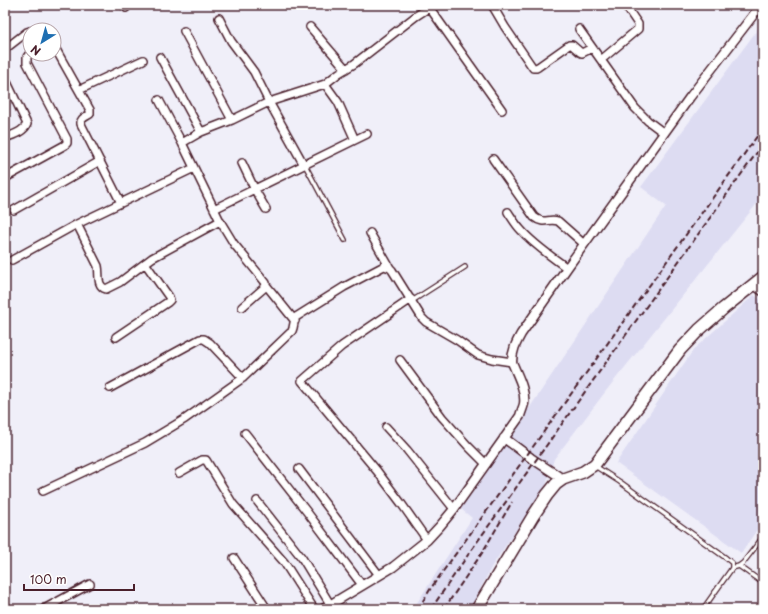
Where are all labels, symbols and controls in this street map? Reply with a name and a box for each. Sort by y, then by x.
north arrow [22,22,62,62]
text: N [27,41,44,60]
scale bar [24,566,134,592]
text: 100 m [30,570,67,588]

